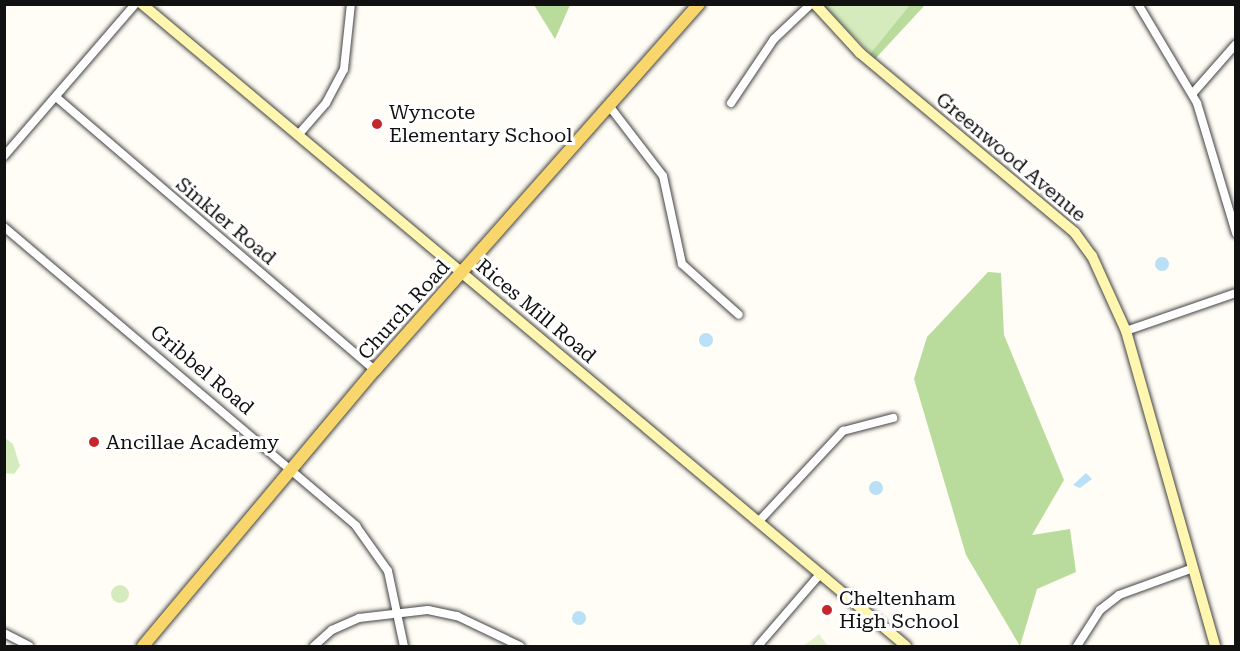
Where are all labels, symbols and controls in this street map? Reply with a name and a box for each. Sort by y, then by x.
street label: Greenwood Avenue [931,87,1091,227]
place label: Wyncote Elementary School [389,100,572,147]
marker: Wyncote Elementary School [370,117,384,131]
street label: Sinkler Road [171,172,281,270]
street label: Rices Mill Road [471,254,601,368]
street label: Church Road [353,255,455,365]
street label: Gribbel Road [146,320,258,420]
place label: Ancillae Academy [106,430,279,454]
marker: Ancillae Academy [87,435,101,449]
place label: Cheltenham High School [839,586,959,633]
marker: Cheltenham High School [820,603,834,617]

